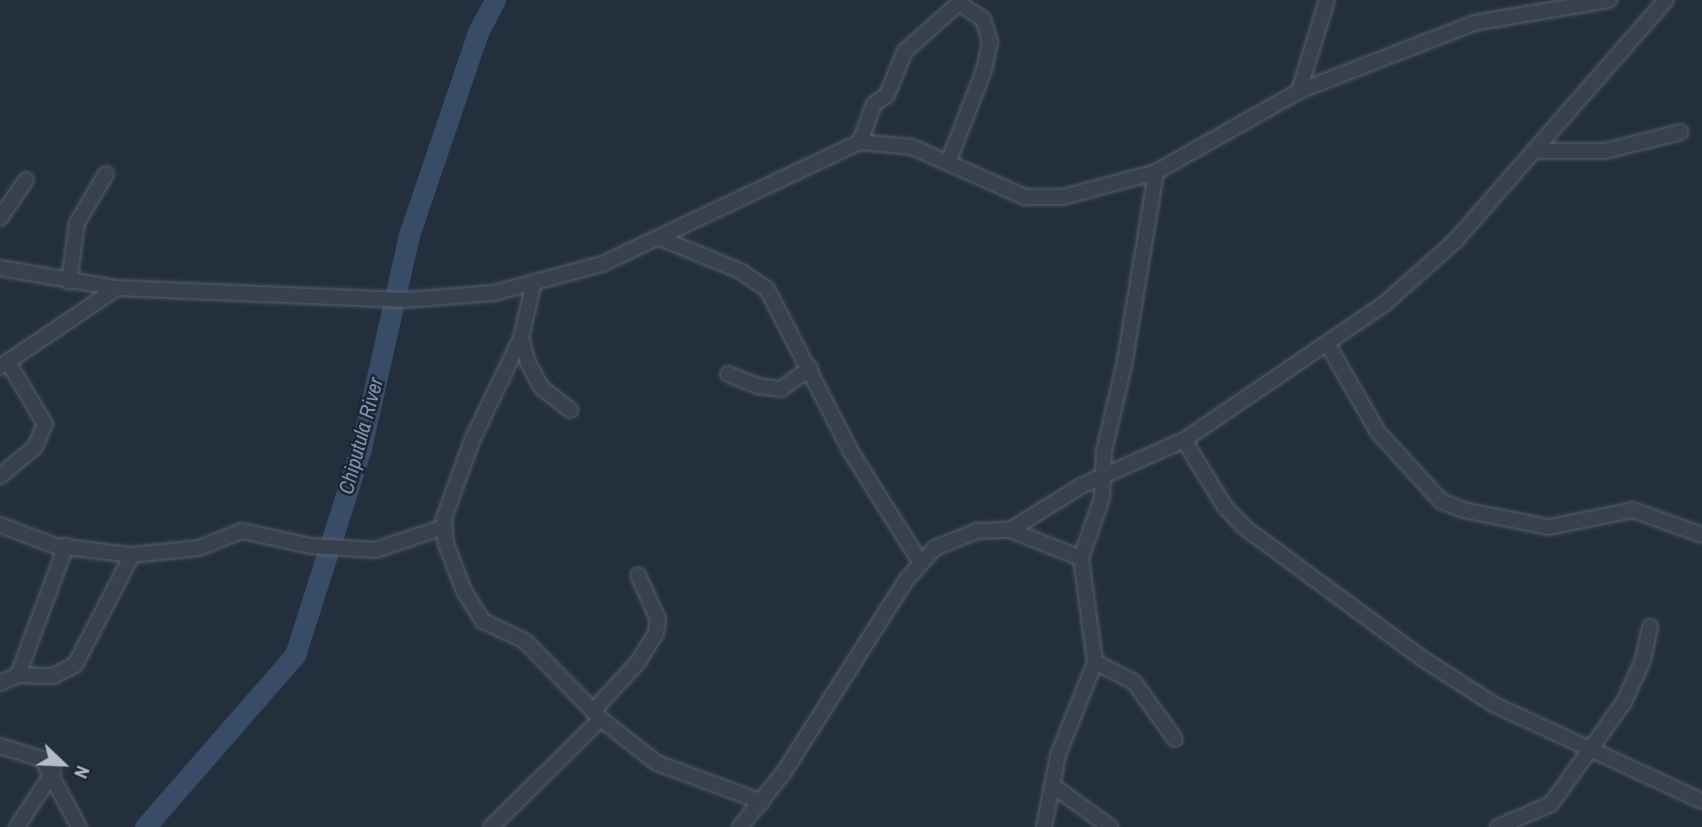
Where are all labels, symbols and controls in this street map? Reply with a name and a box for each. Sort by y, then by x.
water label: Chiputula River [333,375,389,497]
north arrow [28,729,98,799]
text: N [68,762,96,782]

